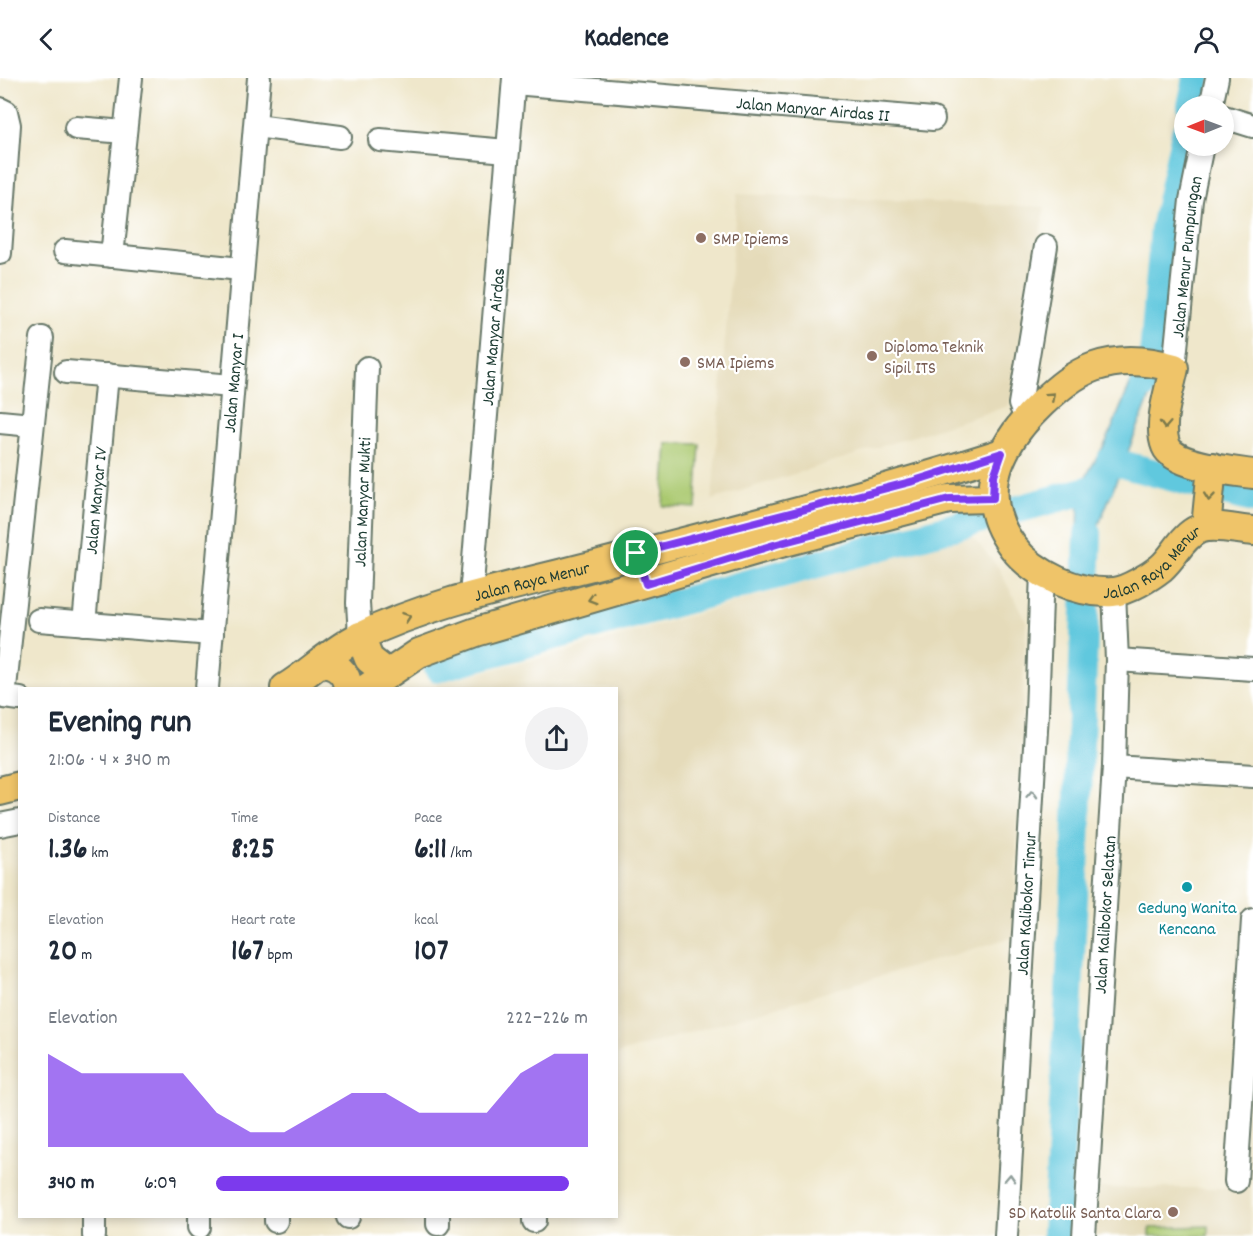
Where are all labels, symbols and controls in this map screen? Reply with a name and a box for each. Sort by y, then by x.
text: Kadence [584,20,669,59]
icon: back [30,23,63,56]
icon: person [1190,23,1223,56]
street label: Jalan Manyar Airdas II [735,92,891,130]
north arrow [1174,96,1234,156]
map controls [1174,96,1234,156]
street label: Jalan Menur Pumpungan [1167,174,1211,339]
place label: SMP Ipiems [713,228,789,253]
marker: SMP Ipiems [694,231,708,245]
street label: Jalan Manyar Airdas [477,267,513,407]
street label: Jalan Manyar I [219,332,252,434]
place label: Diploma Teknik Sipil ITS [884,336,984,382]
marker: Diploma Teknik Sipil ITS [865,349,879,363]
place label: SMA Ipiems [697,352,774,377]
marker: SMA Ipiems [678,355,692,369]
one-way arrow [1044,392,1054,403]
one-way arrow [1158,421,1171,430]
street label: Jalan Manyar Mukti [349,437,379,568]
street label: Jalan Manyar IV [80,445,115,556]
one-way arrow [1203,493,1216,502]
street label: Jalan Raya Menur [1103,520,1206,607]
pin [610,527,661,578]
icon: arrive [619,536,652,569]
street label: Jalan Raya Menur [472,557,593,610]
one-way arrow [587,592,597,604]
one-way arrow [401,611,412,624]
text: Evening run [48,701,192,748]
button: share [525,707,588,770]
text: 21:06 · 4 × 340 m [48,747,171,775]
one-way arrow [1026,790,1039,799]
text: Distance [48,807,100,830]
text: Time [231,807,258,830]
text: Pace [414,807,442,830]
text: 1.36 [48,830,88,873]
text: 8:25 [231,830,275,873]
text: 6:11 [414,830,447,873]
street label: Jalan Kalibokor Timur [1011,831,1045,976]
street label: Jalan Kalibokor Selatan [1090,835,1125,995]
text: km [88,842,109,865]
text: /km [447,842,473,865]
marker: Gedung Wanita Kencana [1180,880,1194,894]
place label: Gedung Wanita Kencana [1138,897,1237,943]
text: Elevation [48,909,104,932]
text: Heart rate [231,909,296,932]
text: kcal [414,909,438,932]
text: 20 [48,932,77,975]
text: 167 [231,932,264,975]
text: 107 [414,932,448,975]
text: m [77,944,92,967]
text: bpm [264,944,293,967]
text: Elevation [48,1005,118,1033]
text: 222–226 m [506,1005,588,1033]
text: 340 m [48,1170,94,1198]
text: 6:09 [144,1170,177,1198]
one-way arrow [1003,1173,1016,1182]
place label: SD Katolik Santa Clara [1009,1202,1162,1227]
marker: SD Katolik Santa Clara [1166,1205,1180,1219]

